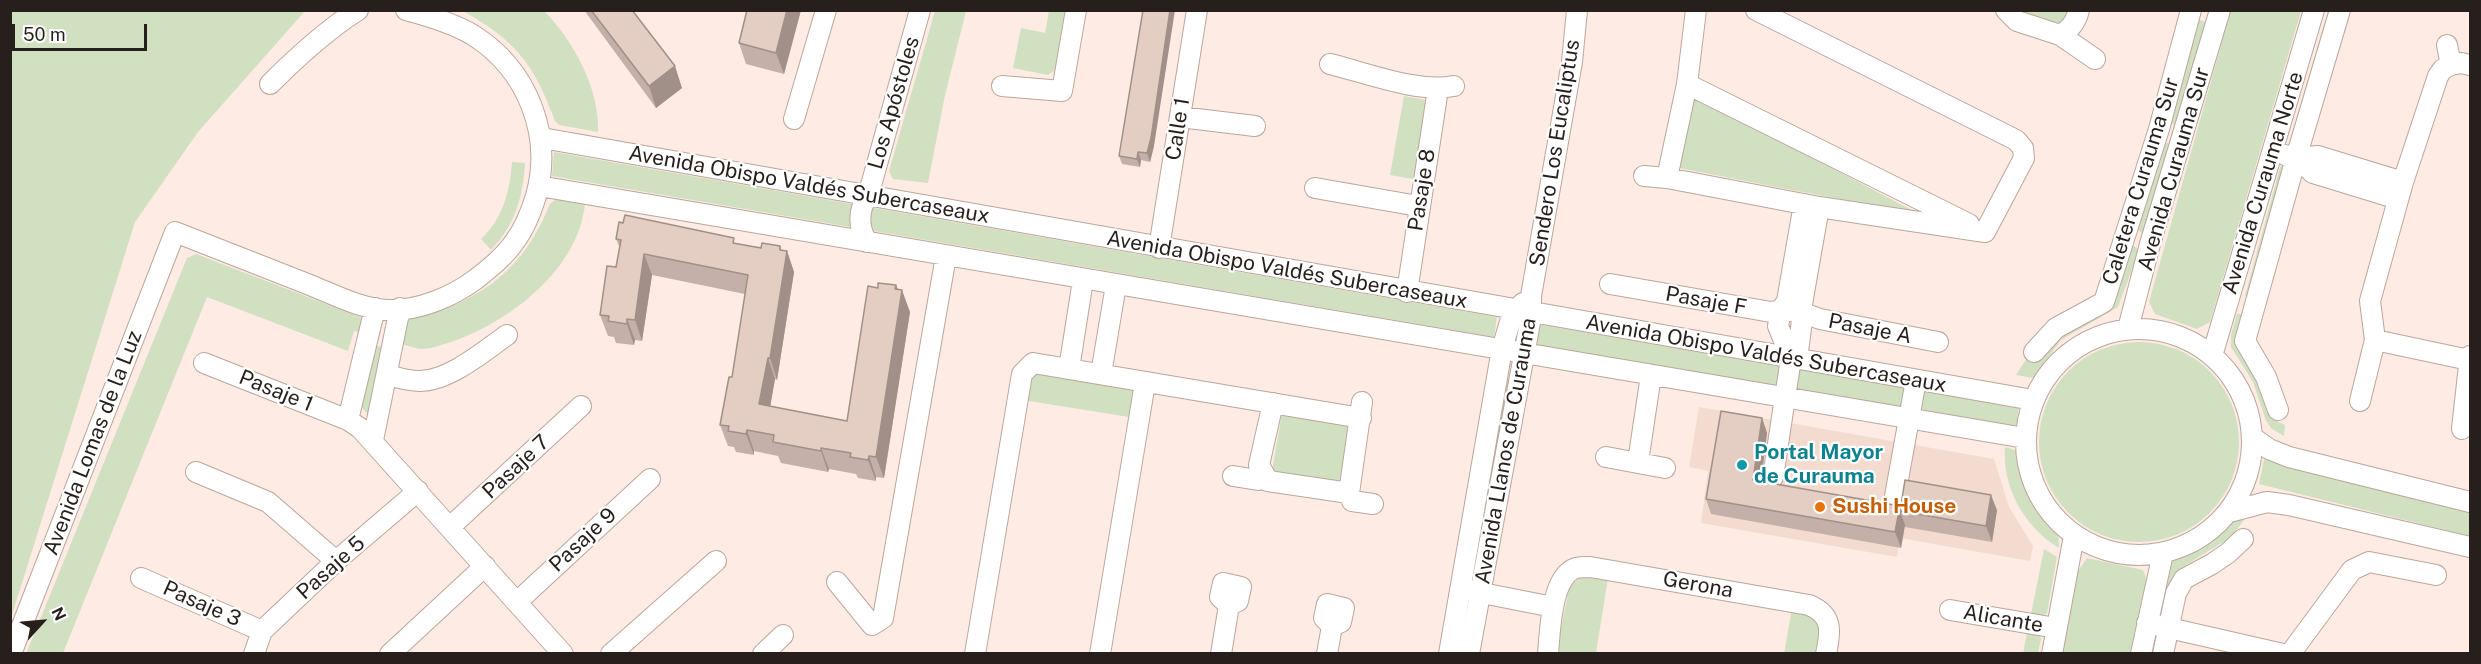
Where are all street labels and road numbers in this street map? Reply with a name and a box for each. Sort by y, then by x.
street label: Los Apóstoles [863,34,925,172]
street label: Sendero Los Eucaliptus [1525,38,1585,268]
street label: Avenida Curauma Sur [2133,64,2215,274]
street label: Avenida Curauma Norte [2217,69,2309,297]
street label: Caletera Curauma Sur [2097,74,2185,288]
street label: Calle 1 [1161,96,1195,162]
street label: Avenida Obispo Valdés Subercaseaux [627,141,991,229]
street label: Pasaje 8 [1403,147,1441,233]
street label: Avenida Obispo Valdés Subercaseaux [1105,226,1469,314]
street label: Pasaje F [1663,281,1749,321]
street label: Pasaje A [1826,309,1914,349]
street label: Avenida Obispo Valdés Subercaseaux [1584,310,1948,398]
street label: Avenida Llanos de Curauma [1470,316,1542,586]
street label: Avenida Lomas de la Luz [39,327,147,559]
street label: Pasaje 1 [235,365,317,417]
street label: Pasaje 7 [477,430,555,504]
street label: Pasaje 9 [544,503,622,577]
street label: Pasaje 5 [292,531,370,605]
street label: Gerona [1661,566,1735,604]
street label: Pasaje 3 [159,576,245,632]
street label: Alicante [1961,600,2045,638]

